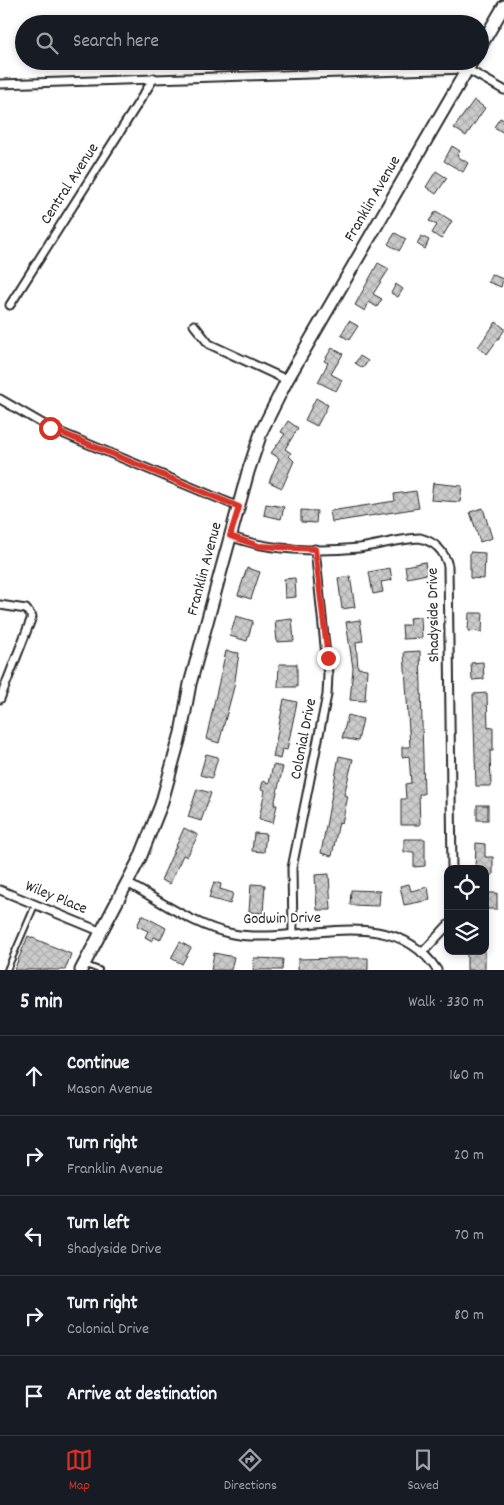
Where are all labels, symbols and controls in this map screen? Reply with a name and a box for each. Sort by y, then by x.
search box [15,15,489,70]
icon: search [33,29,61,57]
text: Search here [73,29,159,56]
street label: Central Avenue [35,139,105,229]
street label: Franklin Avenue [339,152,407,246]
route start [39,417,62,440]
street label: Franklin Avenue [181,520,229,618]
street label: Shadyside Drive [422,568,446,662]
route end [317,647,340,670]
street label: Colonial Drive [285,697,323,781]
map controls [444,865,489,955]
button: locate [444,865,489,910]
street label: Wiley Place [21,875,91,921]
street label: Godwin Drive [243,907,321,931]
button: layers [444,910,489,955]
text: 5 min [20,988,63,1018]
text: Walk · 330 m [408,991,484,1014]
text: Continue [67,1051,129,1078]
icon: ahead [20,1062,48,1090]
text: 160 m [449,1064,484,1087]
text: Mason Avenue [67,1078,153,1101]
text: Turn right [67,1131,138,1158]
icon: right [20,1142,48,1170]
text: 20 m [454,1144,484,1167]
text: Franklin Avenue [67,1158,163,1181]
text: Turn left [67,1211,130,1238]
icon: left [20,1222,48,1250]
text: 70 m [454,1224,484,1247]
text: Shadyside Drive [67,1238,162,1261]
text: Turn right [67,1291,138,1318]
icon: right [20,1302,48,1330]
text: 80 m [454,1304,484,1327]
text: Colonial Drive [67,1318,149,1341]
icon: arrive [20,1382,48,1410]
text: Arrive at destination [67,1382,217,1409]
tab: Map [65,1446,93,1496]
tab: Directions [224,1446,277,1496]
tab: Saved [407,1446,439,1496]

